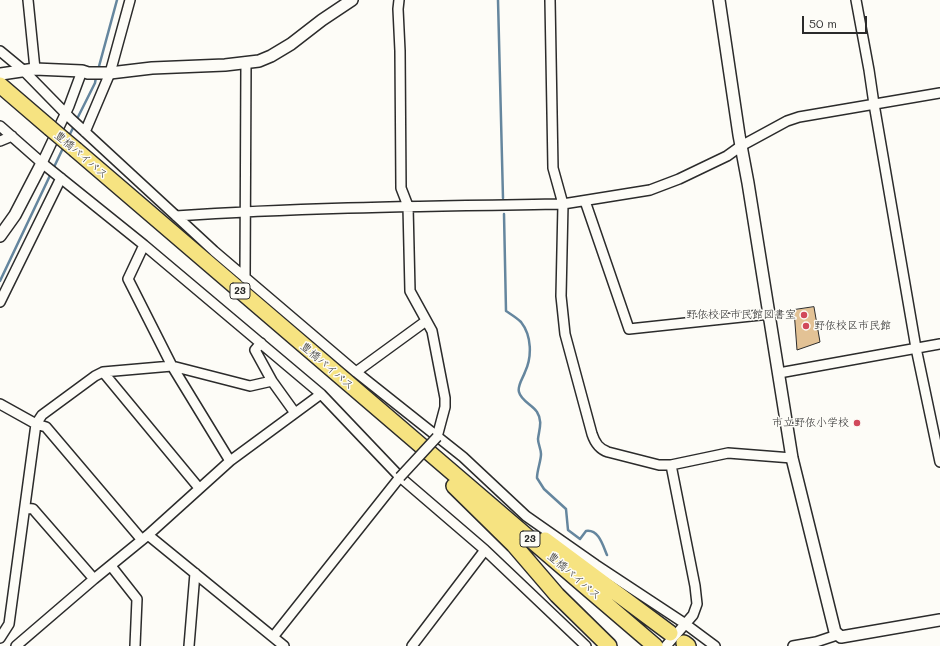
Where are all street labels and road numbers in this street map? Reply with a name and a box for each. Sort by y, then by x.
street label: 豊橋バイパス [52,128,110,182]
road number: 23 [230,283,250,299]
street label: 豊橋バイパス [298,339,356,393]
road number: 23 [520,531,540,547]
street label: 豊橋バイパス [545,549,603,603]

